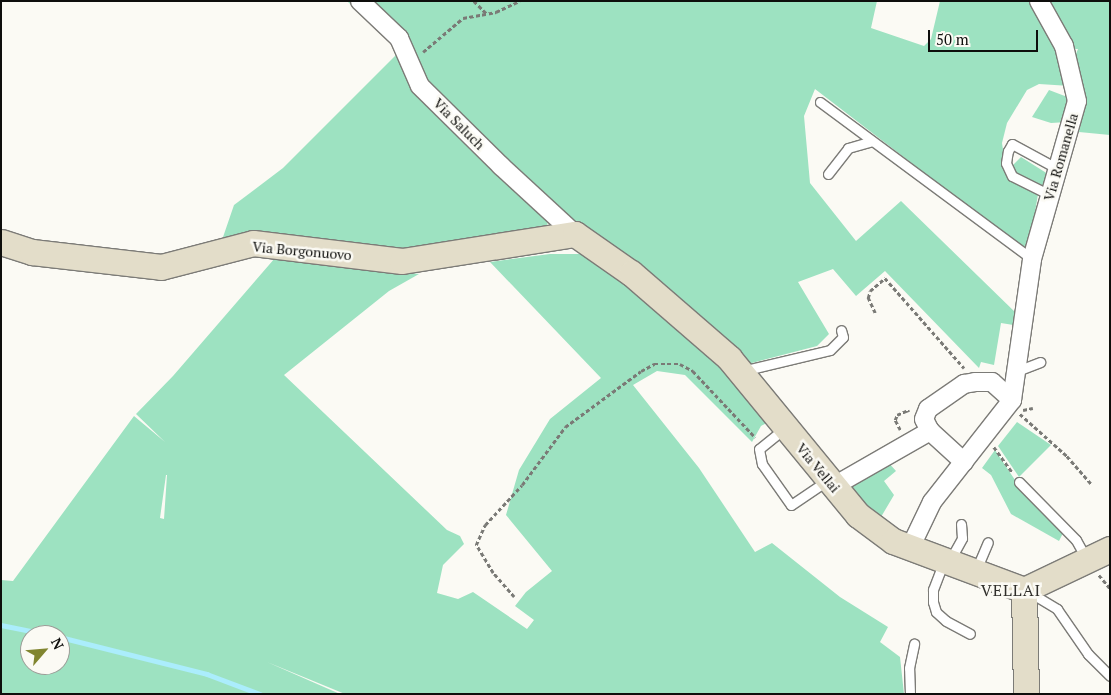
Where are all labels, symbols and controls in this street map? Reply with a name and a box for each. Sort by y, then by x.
scale bar [931,20,1041,52]
text: 50 m [936,29,969,49]
street label: Via Saluch [430,95,488,153]
street label: Via Romanella [1040,111,1082,203]
street label: Via Borgonuovo [252,238,352,264]
street label: Via Vellai [793,440,843,496]
district label: VELLAI [980,580,1042,600]
north arrow [20,625,70,675]
text: N [47,634,69,652]

